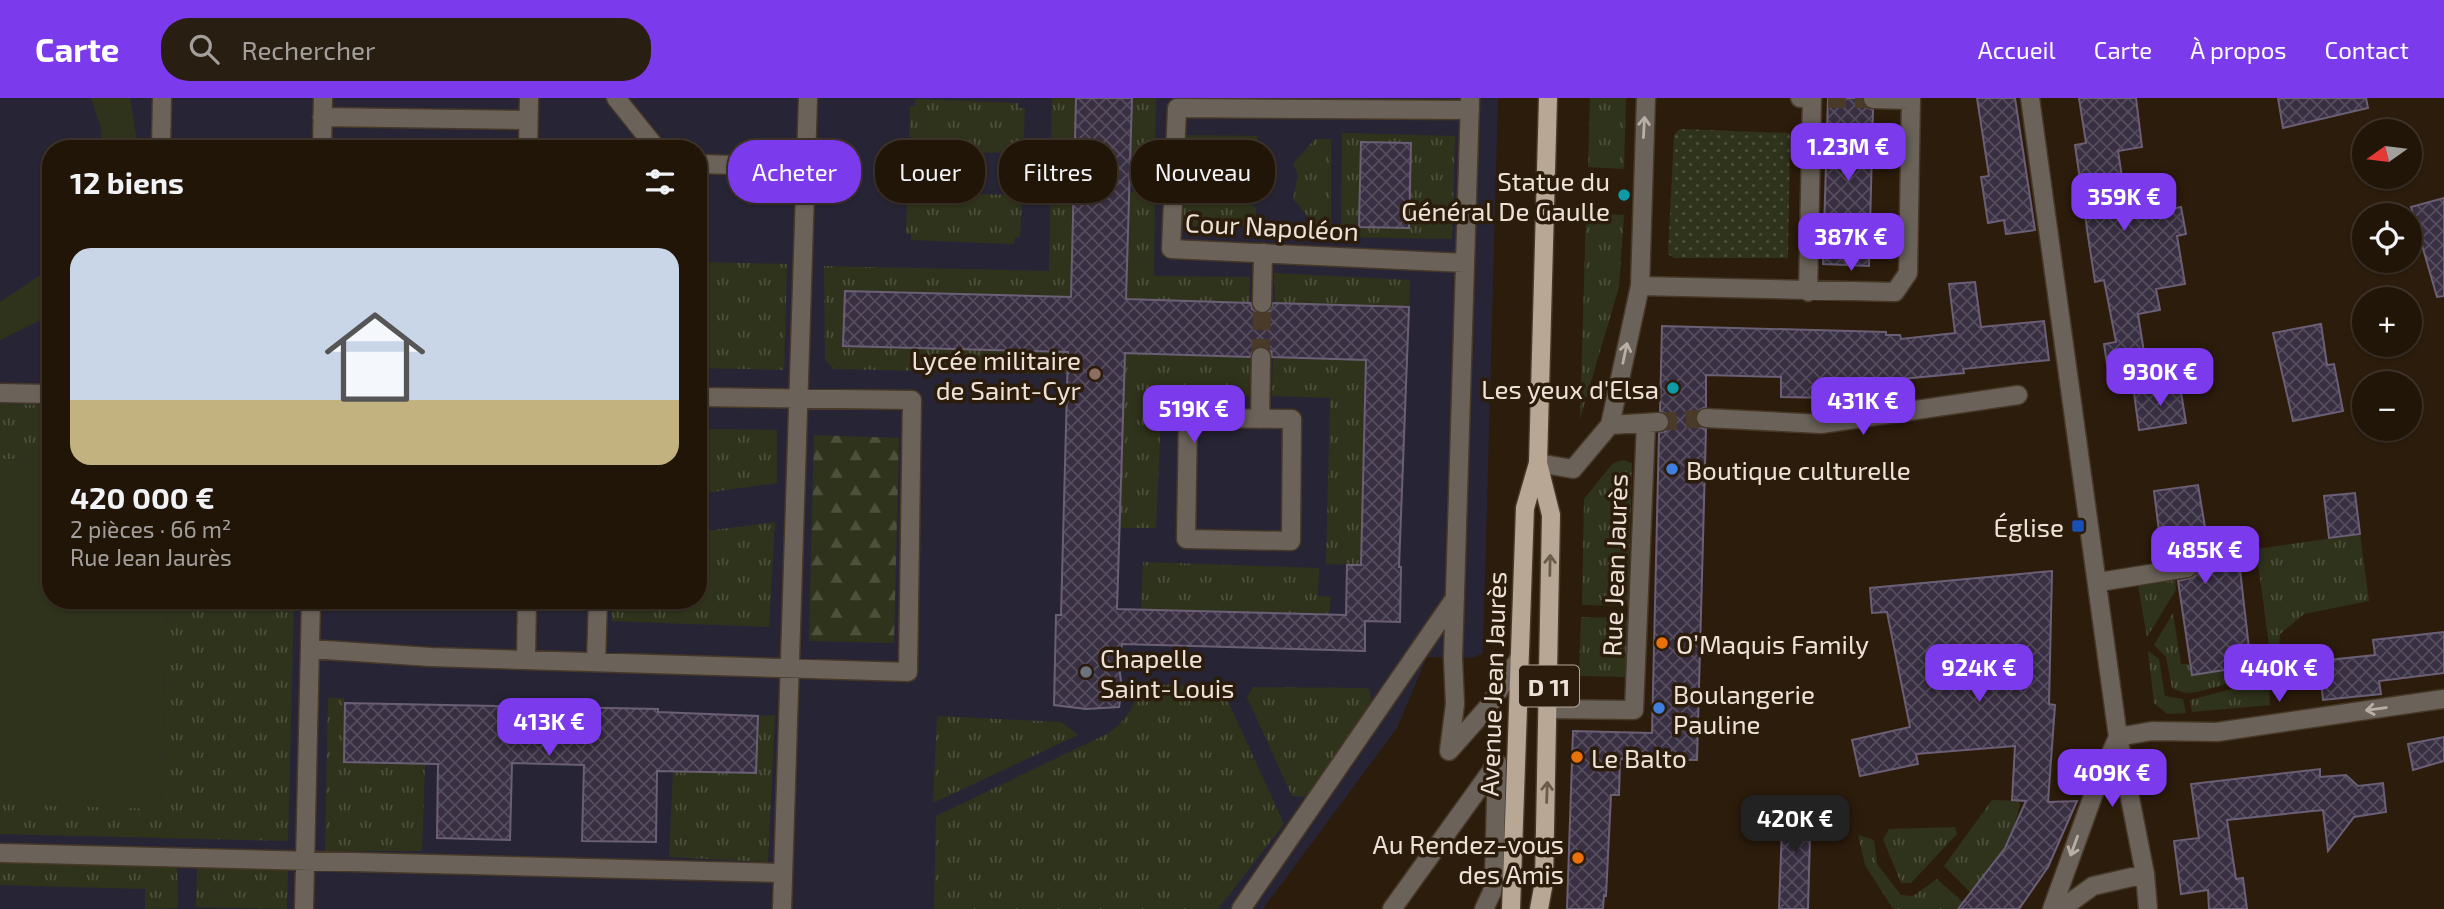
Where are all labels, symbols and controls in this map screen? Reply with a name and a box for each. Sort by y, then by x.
search box [161,18,651,81]
text: Carte [35,29,119,69]
icon: search [185,30,223,68]
text: Rechercher [241,34,375,65]
text: Accueil [1978,35,2056,64]
text: Carte [2094,35,2152,64]
text: À propos [2190,35,2287,64]
text: Contact [2325,35,2409,64]
one-way arrow [1638,116,1651,139]
north arrow [2352,119,2422,189]
map controls [2352,119,2422,441]
pin: 1.23M € [1783,123,1913,183]
text: 1.23M € [1807,132,1889,160]
chip: Acheter [728,140,861,203]
chip: Louer [875,140,985,203]
chip: Filtres [999,140,1117,203]
chip: Nouveau [1131,140,1275,203]
icon: filters [641,163,679,201]
text: 12 biens [70,164,184,200]
place label: Statue du Général De Gaulle [1401,165,1610,226]
pin: 359K € [2067,174,2181,233]
text: 359K € [2087,182,2161,210]
marker: Statue du Général De Gaulle [1616,187,1632,203]
button: locate [2352,203,2422,273]
street label: Cour Napoléon [1184,206,1360,246]
pin: 387K € [1794,214,1908,273]
text: 387K € [1814,222,1888,250]
button: + [2352,287,2422,357]
icon: home [312,294,438,420]
one-way arrow [1619,342,1633,365]
place label: Lycée militaire de Saint-Cyr [912,344,1081,405]
pin: 930K € [2103,348,2217,408]
text: 930K € [2122,357,2198,385]
marker: Lycée militaire de Saint-Cyr [1087,366,1103,382]
button: − [2352,371,2422,441]
place label: Les yeux d'Elsa [1481,373,1659,404]
pin: 431K € [1806,378,1920,437]
marker: Les yeux d'Elsa [1665,380,1681,396]
pin: 519K € [1137,386,1251,445]
text: 431K € [1827,386,1899,414]
text: 519K € [1159,394,1229,422]
place label: Boutique culturelle [1686,454,1911,485]
marker: Boutique culturelle [1664,461,1680,477]
street label: Rue Jean Jaurès [1595,473,1633,657]
text: 420 000 € [70,479,214,515]
place label: Église [1994,511,2064,542]
text: 2 pièces · 66 m² [70,515,231,543]
marker: Église [2070,518,2086,534]
pin: 485K € [2148,526,2262,586]
text: 485K € [2167,535,2243,563]
text: Rue Jean Jaurès [70,543,232,571]
one-way arrow [1543,554,1557,577]
street label: Avenue Jean Jaurès [1473,571,1511,797]
place label: O’Maquis Family [1676,628,1869,659]
marker: O’Maquis Family [1654,635,1670,651]
place label: Chapelle Saint-Louis [1100,642,1234,703]
pin: 924K € [1922,644,2036,704]
pin: 440K € [2222,644,2336,704]
text: 924K € [1941,653,2017,681]
text: 440K € [2240,653,2318,681]
marker: Chapelle Saint-Louis [1078,664,1094,680]
road number: D 11 [1519,666,1579,706]
place label: Boulangerie Pauline [1673,678,1815,739]
pin: 413K € [492,698,606,758]
marker: Boulangerie Pauline [1651,700,1667,716]
one-way arrow [2366,703,2388,716]
text: 413K € [513,707,585,735]
place label: Le Balto [1591,742,1687,773]
marker: Le Balto [1569,749,1585,765]
pin: 409K € [2055,750,2169,809]
text: 409K € [2074,758,2150,786]
one-way arrow [1540,781,1554,804]
pin: 420K € [1738,796,1852,855]
text: 420K € [1757,804,1833,832]
place label: Au Rendez-vous des Amis [1372,828,1564,889]
one-way arrow [2067,834,2079,856]
marker: Au Rendez-vous des Amis [1570,850,1586,866]

